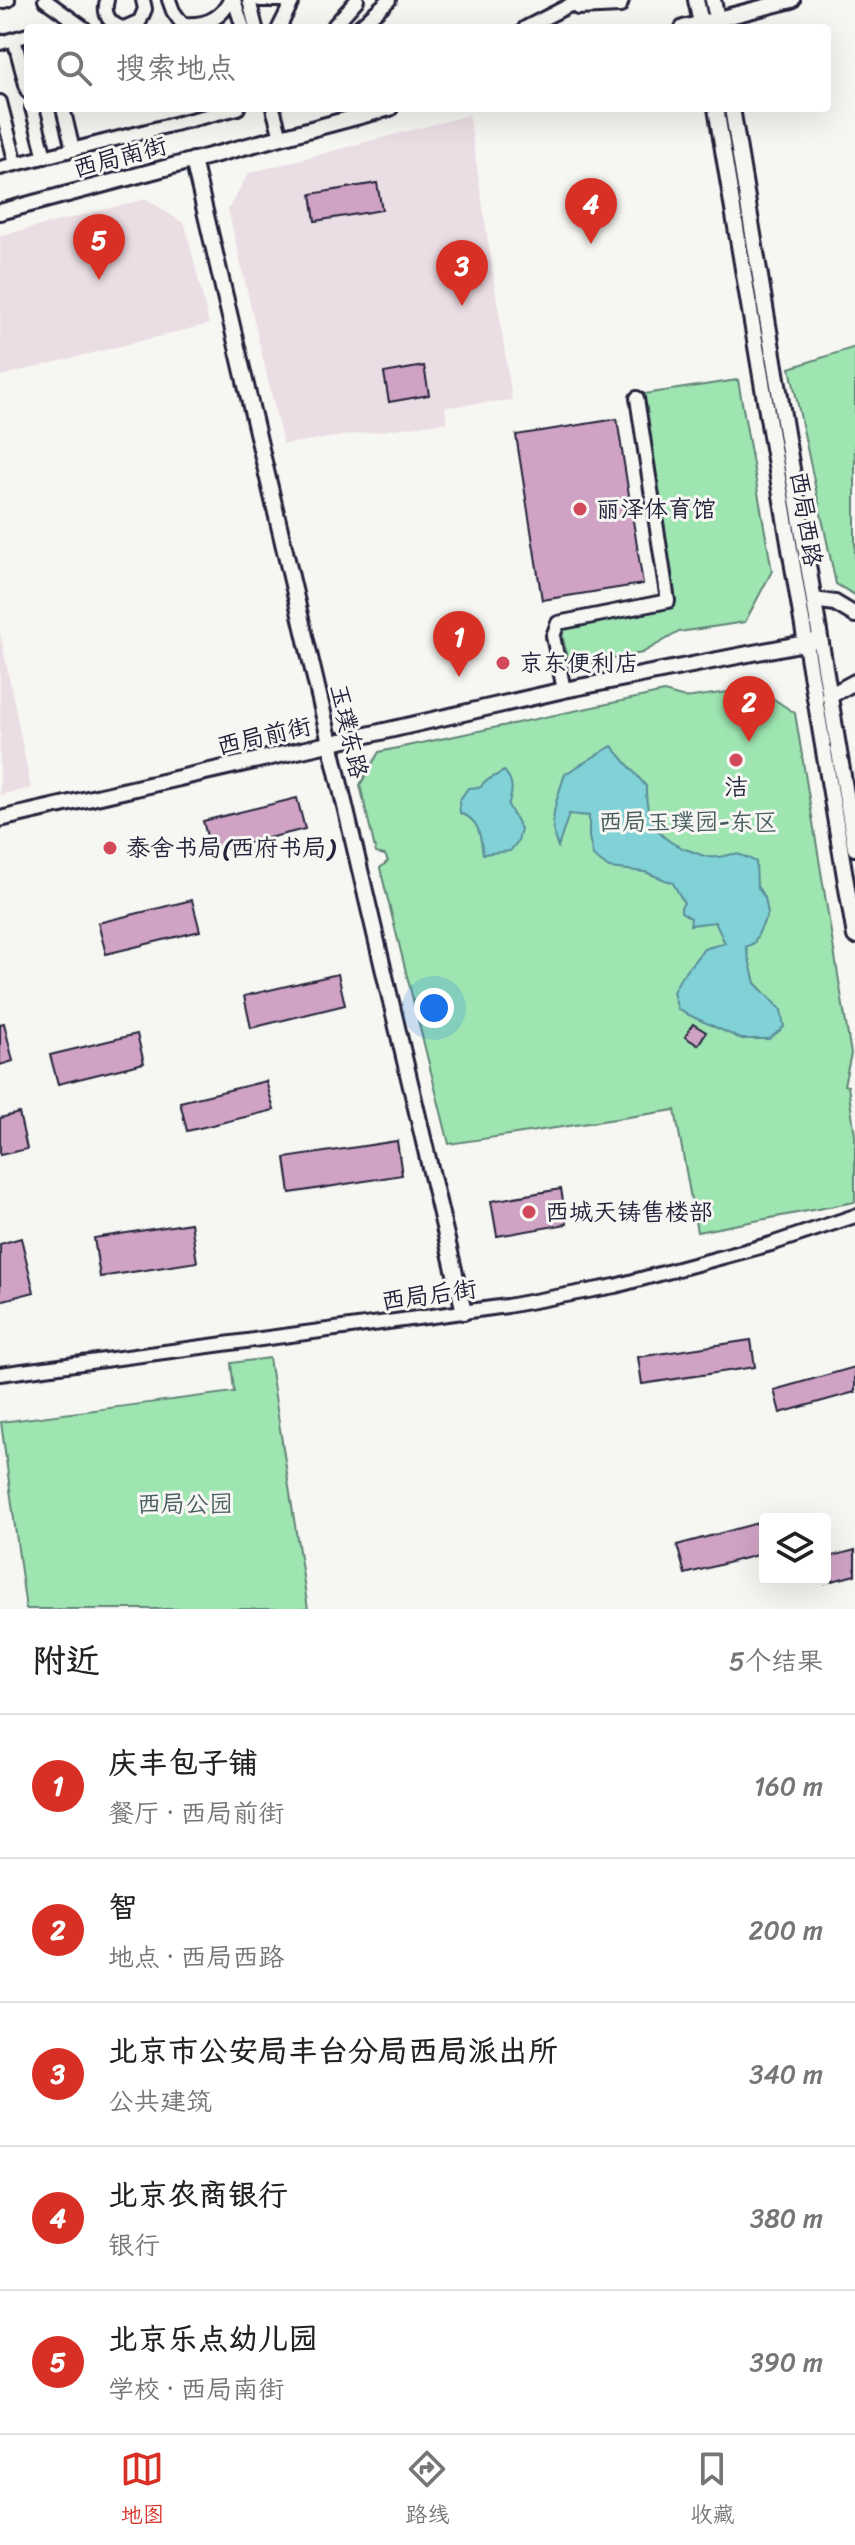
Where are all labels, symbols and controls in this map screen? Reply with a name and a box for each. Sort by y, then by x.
search box [24,24,831,112]
text: 搜索地点 [116,41,236,95]
icon: search [52,46,96,90]
street label: 西局南街 [68,124,172,190]
pin: 4 [565,178,617,244]
pin: 5 [73,214,125,280]
pin: 3 [436,240,488,306]
street label: 西局西路 [778,468,834,570]
place label: 丽泽体育馆 [596,488,716,530]
marker: 丽泽体育馆 [571,500,589,518]
pin: 1 [433,611,485,677]
place label: 京东便利店 [519,642,639,684]
marker: 京东便利店 [494,654,512,672]
pin: 2 [723,676,775,742]
street label: 玉璞东路 [318,680,380,782]
street label: 西局前街 [213,705,315,767]
marker: 洁 [727,751,745,769]
place label: 洁 [724,766,748,808]
park label: 西局玉璞园-东区 [598,801,778,843]
place label: 泰舍书局(西府书局) [126,827,336,869]
marker: 泰舍书局(西府书局) [101,839,119,857]
your location [414,988,454,1028]
place label: 西城天铸售楼部 [545,1191,713,1233]
marker: 西城天铸售楼部 [520,1203,538,1221]
street label: 西局后街 [379,1268,479,1322]
park label: 西局公园 [137,1483,233,1525]
map controls [759,1513,831,1585]
button: layers [759,1513,831,1585]
text: 附近 [32,1631,100,1691]
text: 5个结果 [729,1638,823,1684]
text: 庆丰包子铺 [108,1736,258,1790]
text: 1 [52,1763,64,1809]
text: 160 m [754,1763,823,1809]
text: 餐厅 · 西局前街 [108,1790,285,1836]
text: 智 [108,1880,138,1934]
text: 2 [50,1907,66,1953]
text: 200 m [748,1907,823,1953]
text: 地点 · 西局西路 [108,1934,285,1980]
text: 北京市公安局丰台分局西局派出所 [108,2024,558,2078]
text: 3 [51,2051,65,2097]
text: 340 m [749,2051,823,2097]
text: 公共建筑 [108,2078,212,2124]
text: 北京农商银行 [108,2168,288,2222]
text: 4 [50,2195,66,2241]
text: 380 m [750,2195,823,2241]
text: 银行 [108,2222,160,2268]
text: 北京乐点幼儿园 [108,2312,318,2366]
text: 5 [50,2339,66,2385]
text: 390 m [750,2339,823,2385]
text: 学校 · 西局南街 [108,2366,285,2412]
tab: 地图 [120,2447,165,2534]
tab: 路线 [405,2447,450,2534]
tab: 收藏 [690,2447,735,2534]

